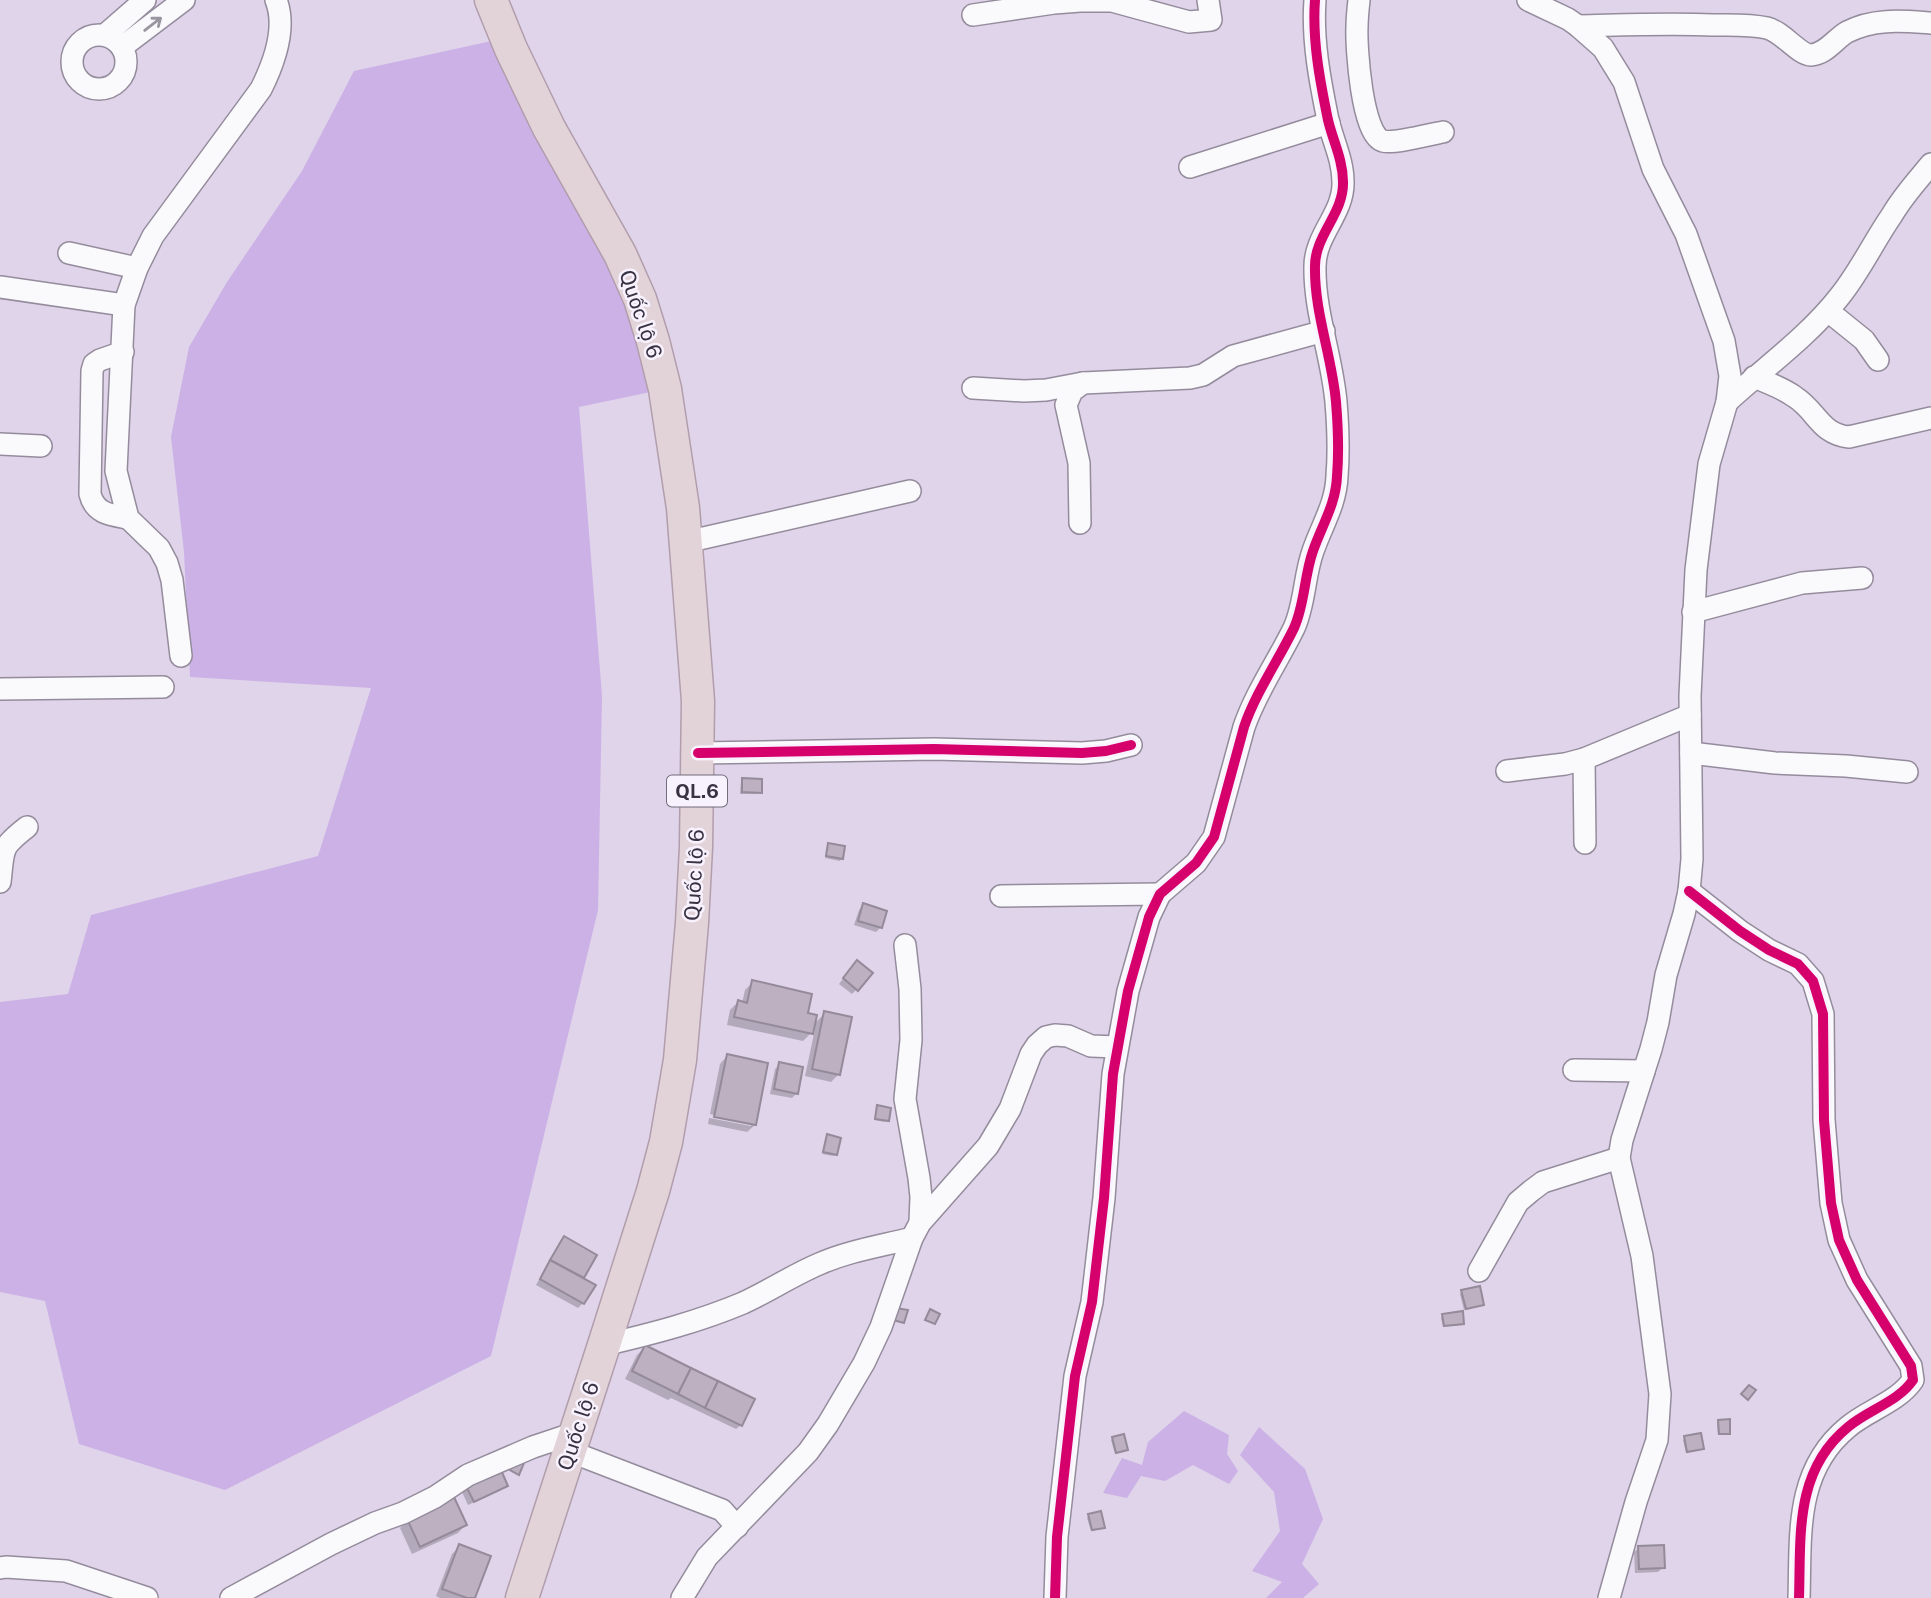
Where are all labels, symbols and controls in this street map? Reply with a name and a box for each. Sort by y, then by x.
one-way arrow [143,16,162,31]
street label: Quốc lộ 6 [614,266,668,362]
road number: QL.6 [667,776,727,806]
street label: Quốc lộ 6 [679,828,709,922]
street label: Quốc lộ 6 [552,1378,604,1474]

